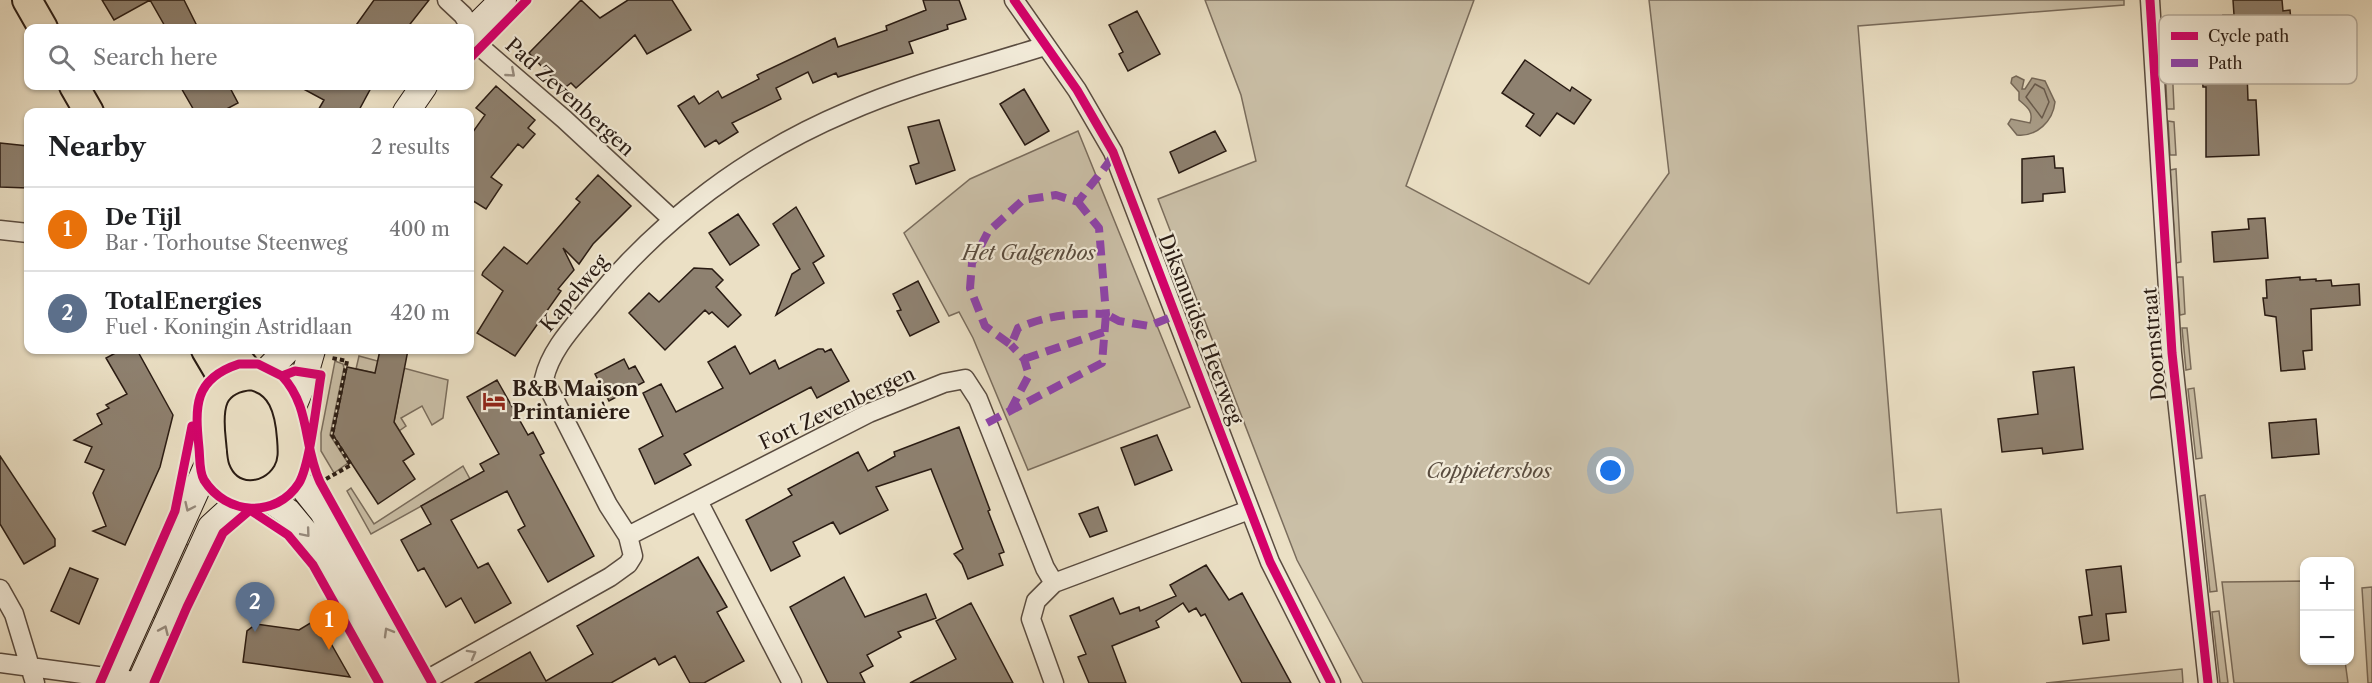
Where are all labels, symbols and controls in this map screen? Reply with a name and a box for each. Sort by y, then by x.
legend [2159,15,2357,84]
search box [24,24,474,90]
text: Cycle path [2208,26,2289,46]
street label: Pad Zevenbergen [501,33,640,161]
icon: search [45,41,78,74]
text: Search here [93,44,218,71]
text: Path [2208,53,2242,73]
one-way arrow [504,66,515,77]
text: Nearby [48,131,146,163]
text: 2 results [371,135,450,159]
text: De Tijl [105,204,182,231]
text: 1 [63,217,72,241]
text: 400 m [389,217,450,241]
street label: Diksmuidse Heerweg [1154,230,1249,428]
text: Bar · Torhoutse Steenweg [105,231,348,255]
park label: Het Galgenbos [960,241,1096,265]
street label: Kapelweg [535,249,613,336]
street label: Doornstraat [2137,286,2171,402]
text: TotalEnergies [105,288,262,315]
text: 2 [62,301,73,325]
text: 420 m [390,301,450,325]
text: Fuel · Koningin Astridlaan [105,315,352,339]
street label: Fort Zevenbergen [755,361,919,455]
place label: B&B Maison Printanière [512,377,639,424]
hotel icon: B&B Maison Printanière [481,388,507,414]
your location [1596,456,1625,485]
park label: Coppietersbos [1426,459,1552,483]
one-way arrow [185,500,197,511]
one-way arrow [299,526,310,537]
map controls [2300,557,2354,665]
button: + [2300,557,2354,611]
pin: 2 [236,582,274,632]
pin: 1 [310,600,348,650]
button: − [2300,611,2354,665]
one-way arrow [157,625,169,636]
one-way arrow [384,628,396,638]
one-way arrow [466,650,476,661]

